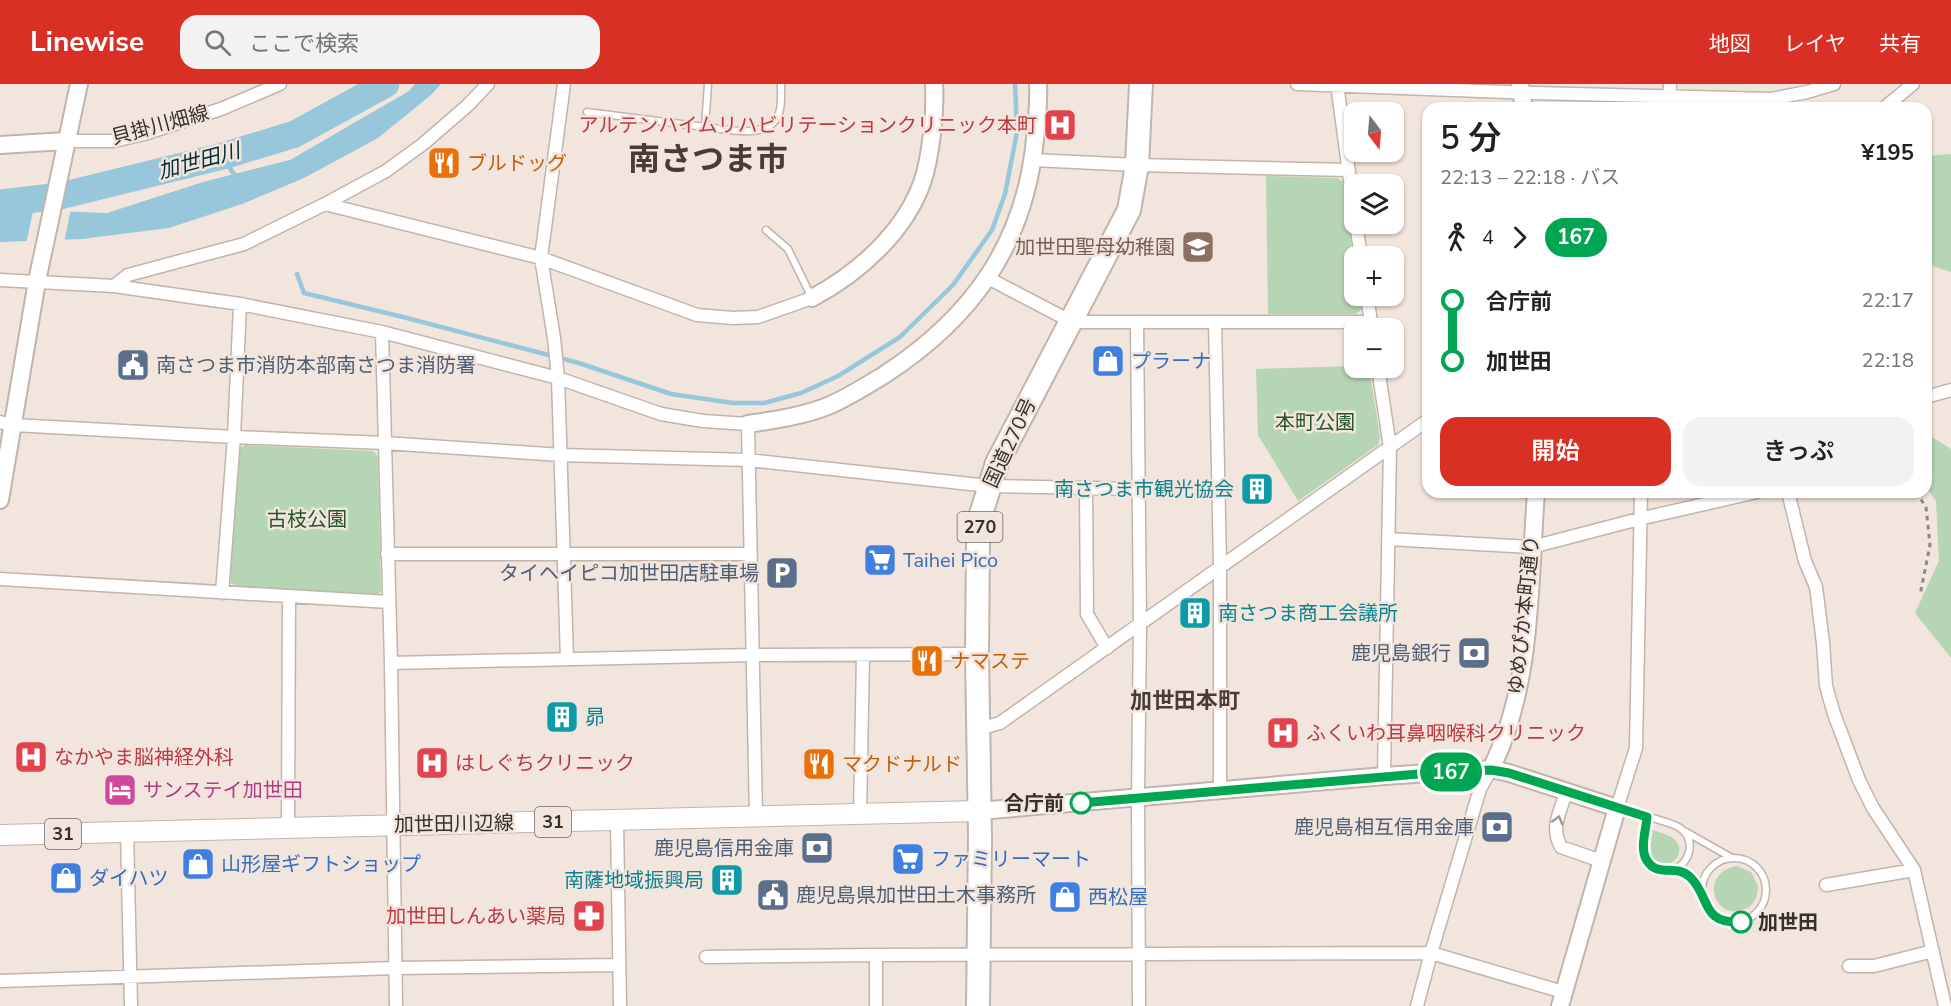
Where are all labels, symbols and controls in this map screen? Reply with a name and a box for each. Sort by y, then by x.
search box [180,15,600,69]
text: Linewise [30,23,144,61]
icon: search [201,26,234,59]
text: ここで検索 [249,29,359,59]
text: 地図 [1709,30,1751,58]
text: レイヤ [1784,30,1846,58]
text: 共有 [1879,30,1921,58]
street label: 貝掛川畑線 [108,99,212,151]
north arrow [1344,102,1404,162]
map controls [1344,102,1404,378]
hospital icon: アルテンハイムリハビリテーションクリニック本町 [1042,107,1078,143]
place label: アルテンハイムリハビリテーションクリニック本町 [578,112,1037,139]
text: 5 分 [1440,116,1501,161]
water label: 加世田川 [155,136,245,185]
district label: 南さつま市 [628,138,788,181]
text: ¥195 [1861,138,1914,168]
restaurant icon: ブルドッグ [426,145,462,181]
place label: ブルドッグ [467,150,567,177]
text: 22:13 – 22:18 · バス [1440,164,1620,191]
button: layers [1344,174,1404,234]
icon: walk [1440,221,1473,254]
icon: forward [1503,221,1536,254]
text: 167 [1557,223,1595,251]
text: 4 [1482,224,1494,251]
school or university icon: 加世田聖母幼稚園 [1180,229,1216,265]
place label: 加世田聖母幼稚園 [1015,234,1175,261]
button: + [1344,246,1404,306]
text: 合庁前 [1486,287,1552,317]
text: 22:17 [1861,287,1914,314]
button: − [1344,318,1404,378]
shop icon: プラーナ [1090,343,1126,379]
public building icon: 南さつま市消防本部南さつま消防署 [115,347,151,383]
text: 加世田 [1486,347,1552,377]
text: 22:18 [1861,347,1914,374]
place label: プラーナ [1131,348,1211,375]
place label: 南さつま市消防本部南さつま消防署 [156,352,476,379]
street label: 国道270号 [977,394,1043,492]
park label: 本町公園 [1275,409,1355,436]
button: 開始 [1440,417,1671,486]
button: きっぷ [1683,417,1914,486]
building icon: 南さつま市観光協会 [1239,471,1275,507]
place label: 南さつま市観光協会 [1054,476,1234,503]
park label: 古枝公園 [267,506,347,533]
road number: 270 [958,512,1002,542]
street label: ゆめぴか本町通り [1502,534,1546,696]
supermarket icon: Taihei Pico [862,542,898,578]
place label: Taihei Pico [903,547,998,574]
parking icon: タイヘイピコ加世田店駐車場 [764,555,800,591]
place label: タイヘイピコ加世田店駐車場 [499,560,759,587]
building icon: 南さつま商工会議所 [1177,595,1213,631]
place label: 南さつま商工会議所 [1218,600,1398,627]
bank icon: 鹿児島銀行 [1456,635,1492,671]
place label: 鹿児島銀行 [1351,640,1451,667]
restaurant icon: ナマステ [909,643,945,679]
place label: ナマステ [950,648,1030,675]
district label: 加世田本町 [1130,686,1240,716]
building icon: 昴 [544,699,580,735]
place label: 昴 [585,704,605,731]
hospital icon: ふくいわ耳鼻咽喉科クリニック [1265,715,1301,751]
place label: ふくいわ耳鼻咽喉科クリニック [1306,720,1586,747]
hospital icon: なかやま脳神経外科 [13,739,49,775]
place label: なかやま脳神経外科 [54,744,234,771]
hospital icon: はしぐちクリニック [414,745,450,781]
restaurant icon: マクドナルド [801,746,837,782]
place label: はしぐちクリニック [455,750,635,777]
place label: マクドナルド [842,751,962,778]
line badge: 167 [1416,752,1486,792]
text: 167 [1432,758,1470,786]
hotel icon: サンステイ加世田 [102,772,138,808]
place label: サンステイ加世田 [143,777,303,804]
place label: 合庁前 [1004,790,1064,817]
marker: 合庁前 [1070,792,1092,814]
road number: 31 [535,807,571,837]
street label: 加世田川辺線 [394,809,514,839]
bank icon: 鹿児島相互信用金庫 [1479,809,1515,845]
place label: 鹿児島相互信用金庫 [1294,814,1474,841]
one-way arrow [1550,815,1563,825]
road number: 31 [45,819,81,849]
bank icon: 鹿児島信用金庫 [799,830,835,866]
place label: 鹿児島信用金庫 [654,835,794,862]
supermarket icon: ファミリーマート [890,841,926,877]
shop icon: 山形屋ギフトショップ [180,846,216,882]
place label: ファミリーマート [931,846,1091,873]
place label: 山形屋ギフトショップ [221,851,421,878]
shop icon: ダイハツ [48,860,84,896]
building icon: 南薩地域振興局 [709,862,745,898]
place label: ダイハツ [89,865,169,892]
place label: 南薩地域振興局 [564,867,704,894]
public building icon: 鹿児島県加世田土木事務所 [755,877,791,913]
shop icon: 西松屋 [1047,879,1083,915]
place label: 鹿児島県加世田土木事務所 [796,882,1036,909]
place label: 西松屋 [1088,884,1148,911]
pharmacy icon: 加世田しんあい薬局 [571,898,607,934]
place label: 加世田しんあい薬局 [386,903,566,930]
place label: 加世田 [1758,909,1818,936]
marker: 加世田 [1730,911,1752,933]

